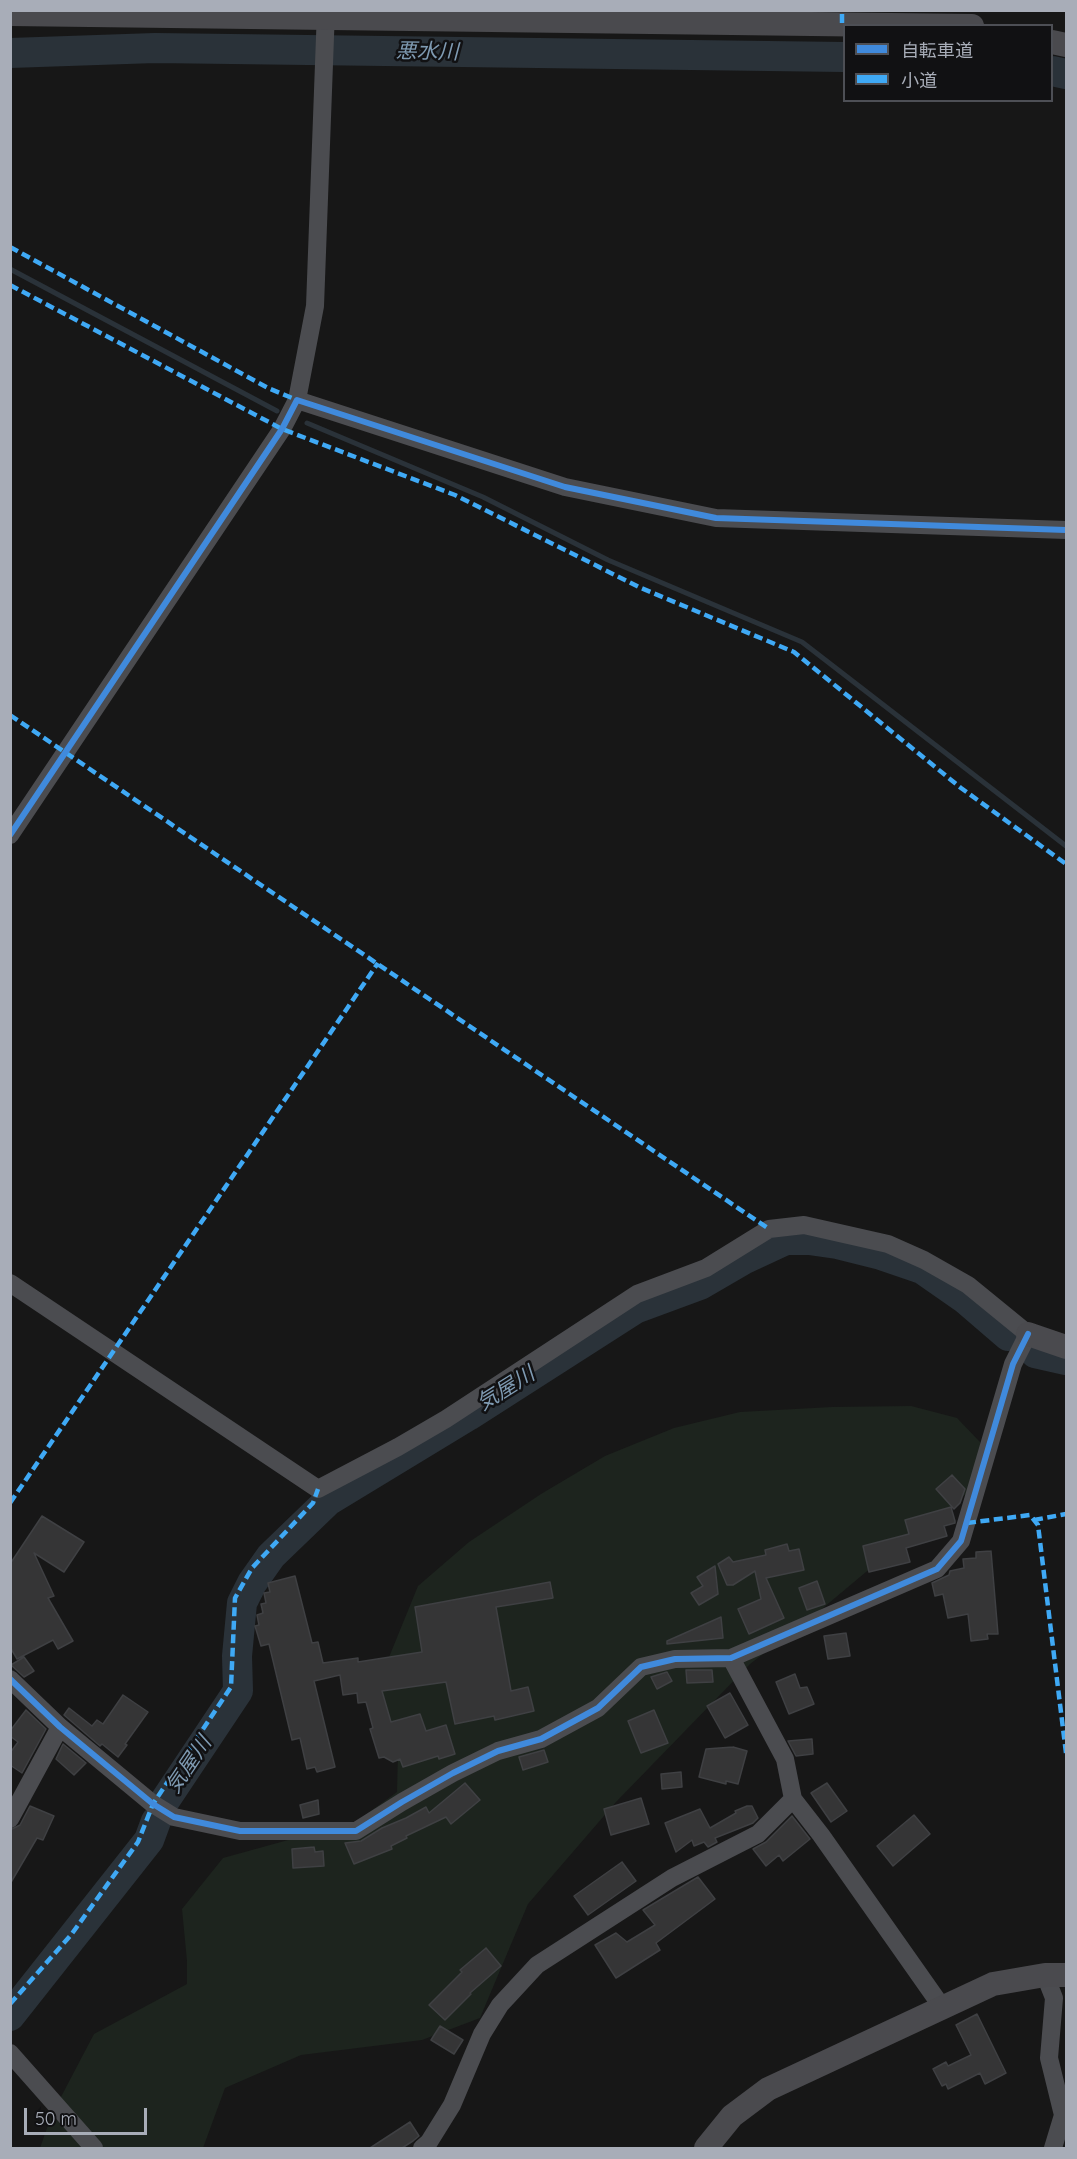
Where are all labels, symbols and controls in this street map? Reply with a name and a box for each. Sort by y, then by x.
legend [843,24,1053,102]
water label: 悪水川 [395,39,459,65]
text: 自転車道 [901,39,973,62]
text: 小道 [901,69,937,92]
water label: 気屋川 [473,1362,539,1416]
water label: 気屋川 [161,1732,217,1798]
scale bar [27,2096,150,2134]
text: 50 m [35,2107,77,2130]

